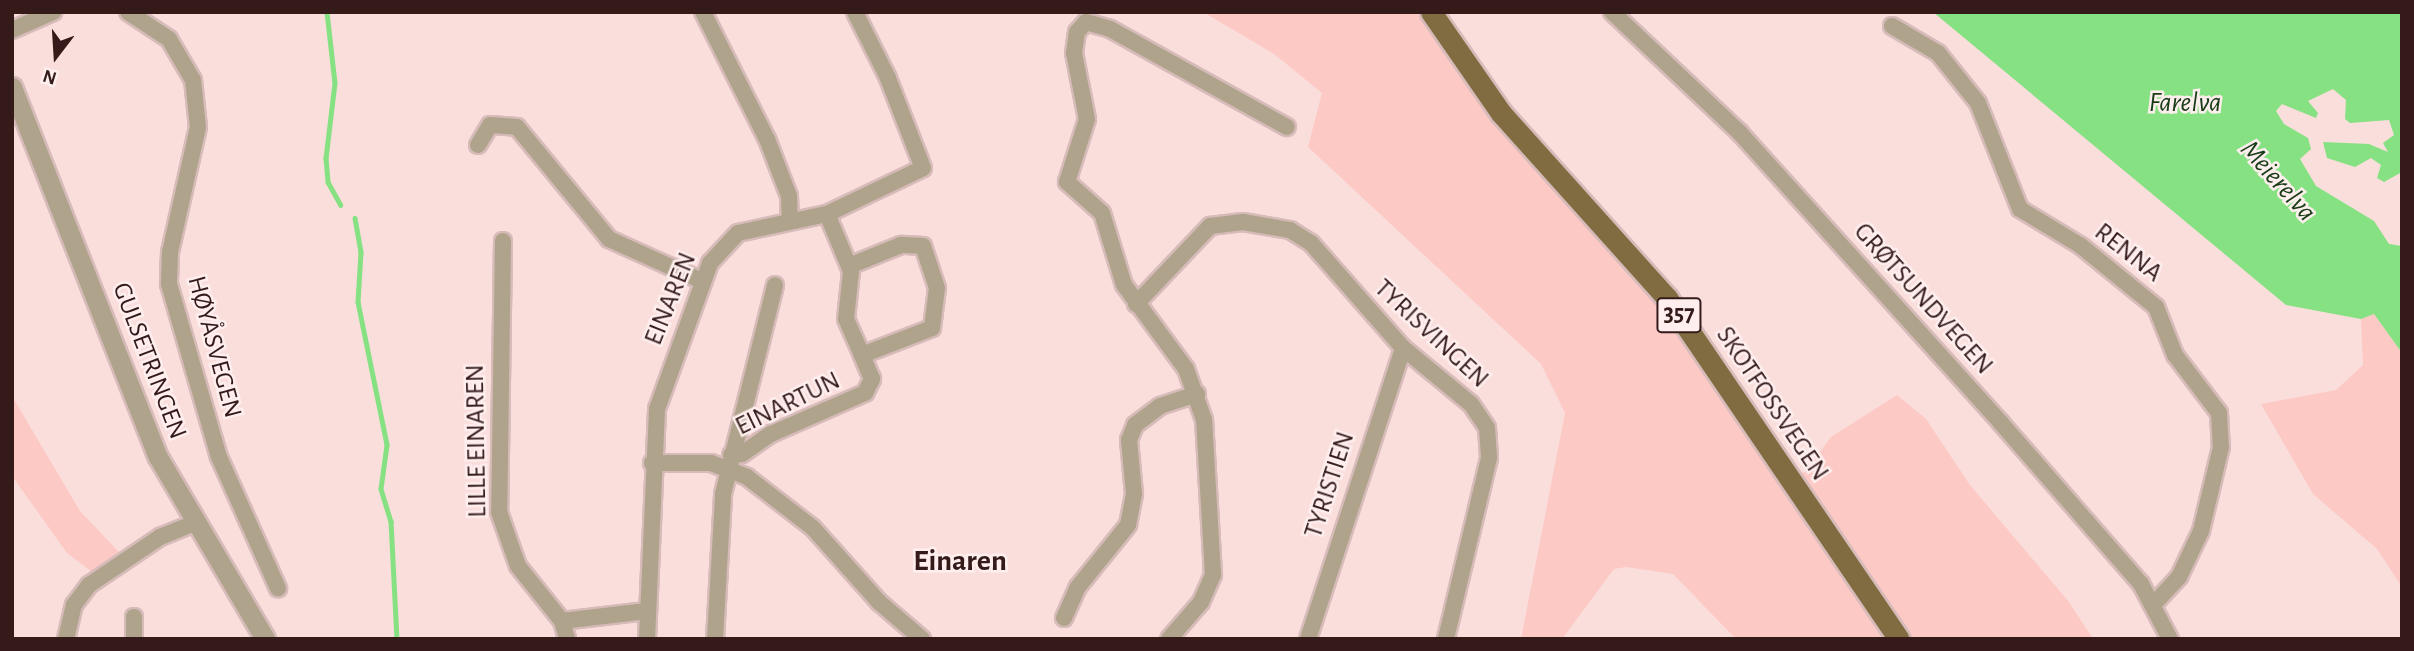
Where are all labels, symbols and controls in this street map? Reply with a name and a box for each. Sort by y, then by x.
north arrow [21,21,91,91]
text: N [41,66,59,88]
water label: Farelva [2149,86,2221,120]
water label: Meierelva [2233,134,2323,228]
street label: GRØTSUNDVEGEN [1847,217,1999,381]
street label: RENNA [2088,217,2168,289]
street label: EINAREN [638,248,704,350]
street label: HØYÅSVEGEN [180,273,248,421]
street label: TYRISVINGEN [1367,273,1495,395]
street label: GULSETRINGEN [105,278,193,444]
road number: 357 [1656,294,1702,336]
street label: SKOTFOSSVEGEN [1709,321,1835,487]
street label: LILLE EINAREN [460,364,494,518]
street label: EINARTUN [731,365,845,443]
street label: TYRISTIEN [1298,428,1362,542]
district label: Einaren [913,543,1007,579]

